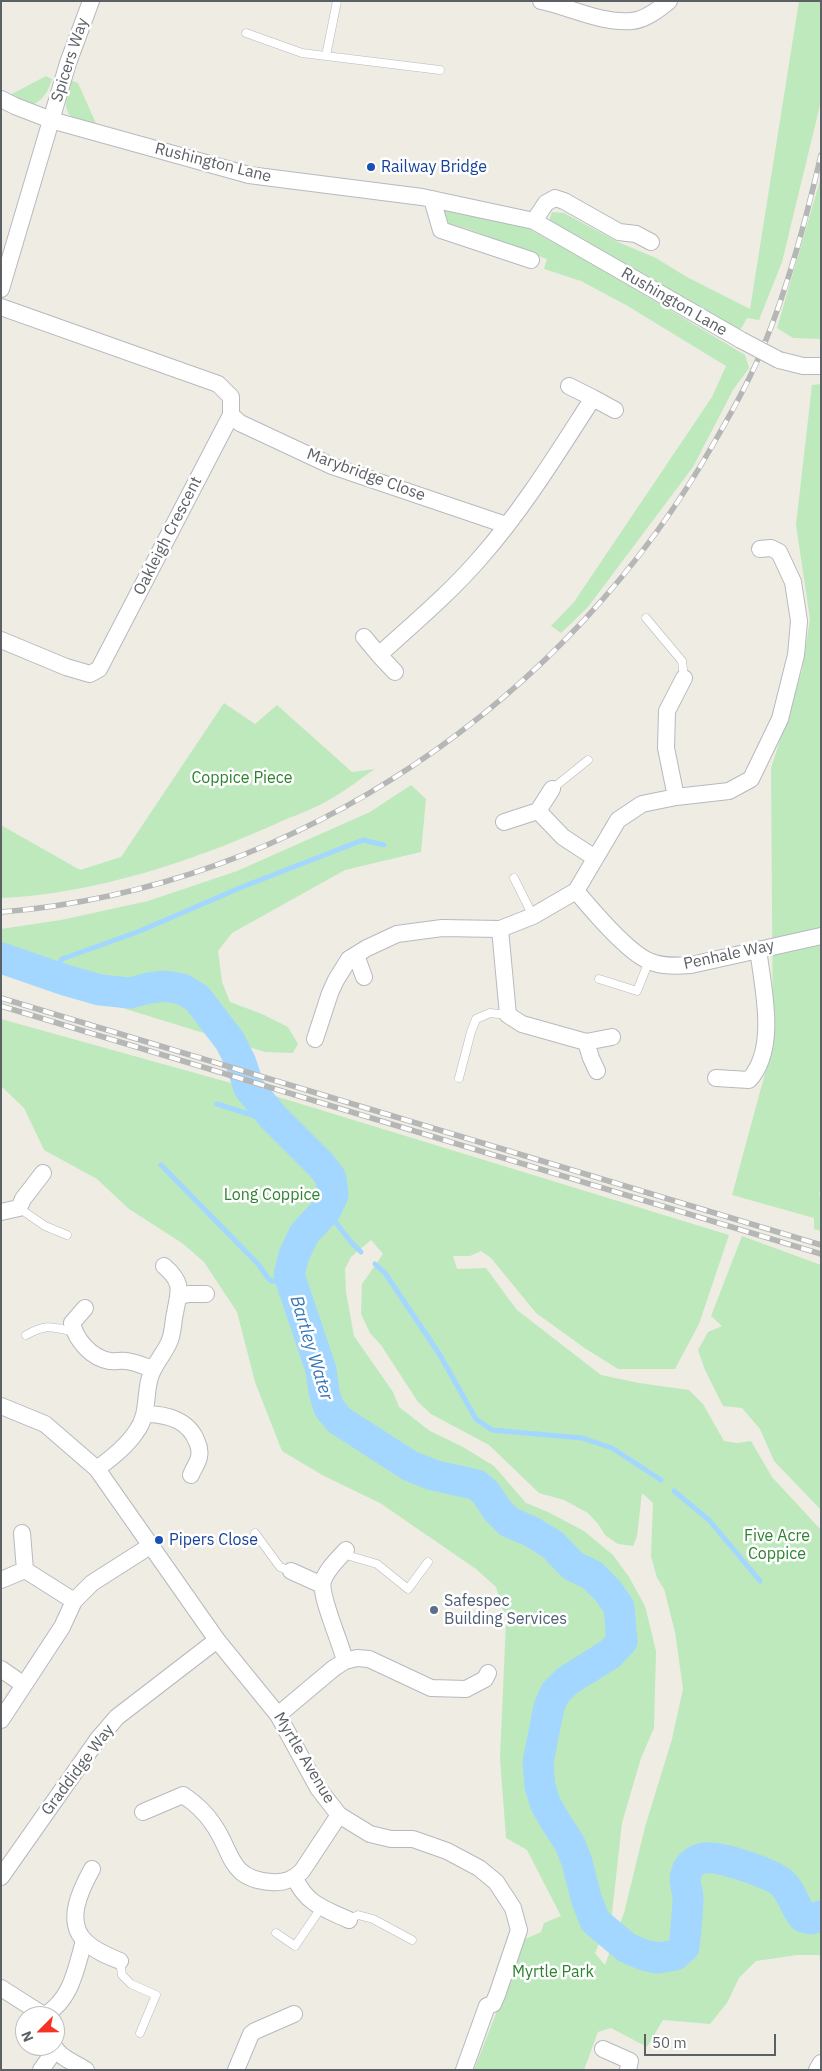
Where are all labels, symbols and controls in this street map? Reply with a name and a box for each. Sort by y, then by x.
street label: Spicers Way [47,16,93,104]
street label: Rushington Lane [153,139,273,187]
place label: Railway Bridge [381,157,487,177]
marker: Railway Bridge [365,161,377,173]
street label: Rushington Lane [617,264,731,340]
street label: Marybridge Close [304,445,428,505]
street label: Oakleigh Crescent [130,474,206,598]
park label: Coppice Piece [191,768,293,788]
street label: Penhale Way [682,936,776,974]
park label: Long Coppice [224,1185,320,1205]
water label: Bartley Water [285,1293,337,1403]
park label: Five Acre Coppice [744,1526,810,1564]
place label: Pipers Close [169,1530,258,1550]
marker: Pipers Close [153,1534,165,1546]
place label: Safespec Building Services [444,1591,567,1629]
marker: Safespec Building Services [428,1604,440,1616]
street label: Myrtle Avenue [269,1709,339,1807]
street label: Graddidge Way [38,1721,118,1819]
park label: Myrtle Park [512,1962,594,1982]
north arrow [15,2006,65,2056]
scale bar [647,2024,780,2056]
text: N [17,2028,37,2045]
text: 50 m [652,2033,687,2052]

